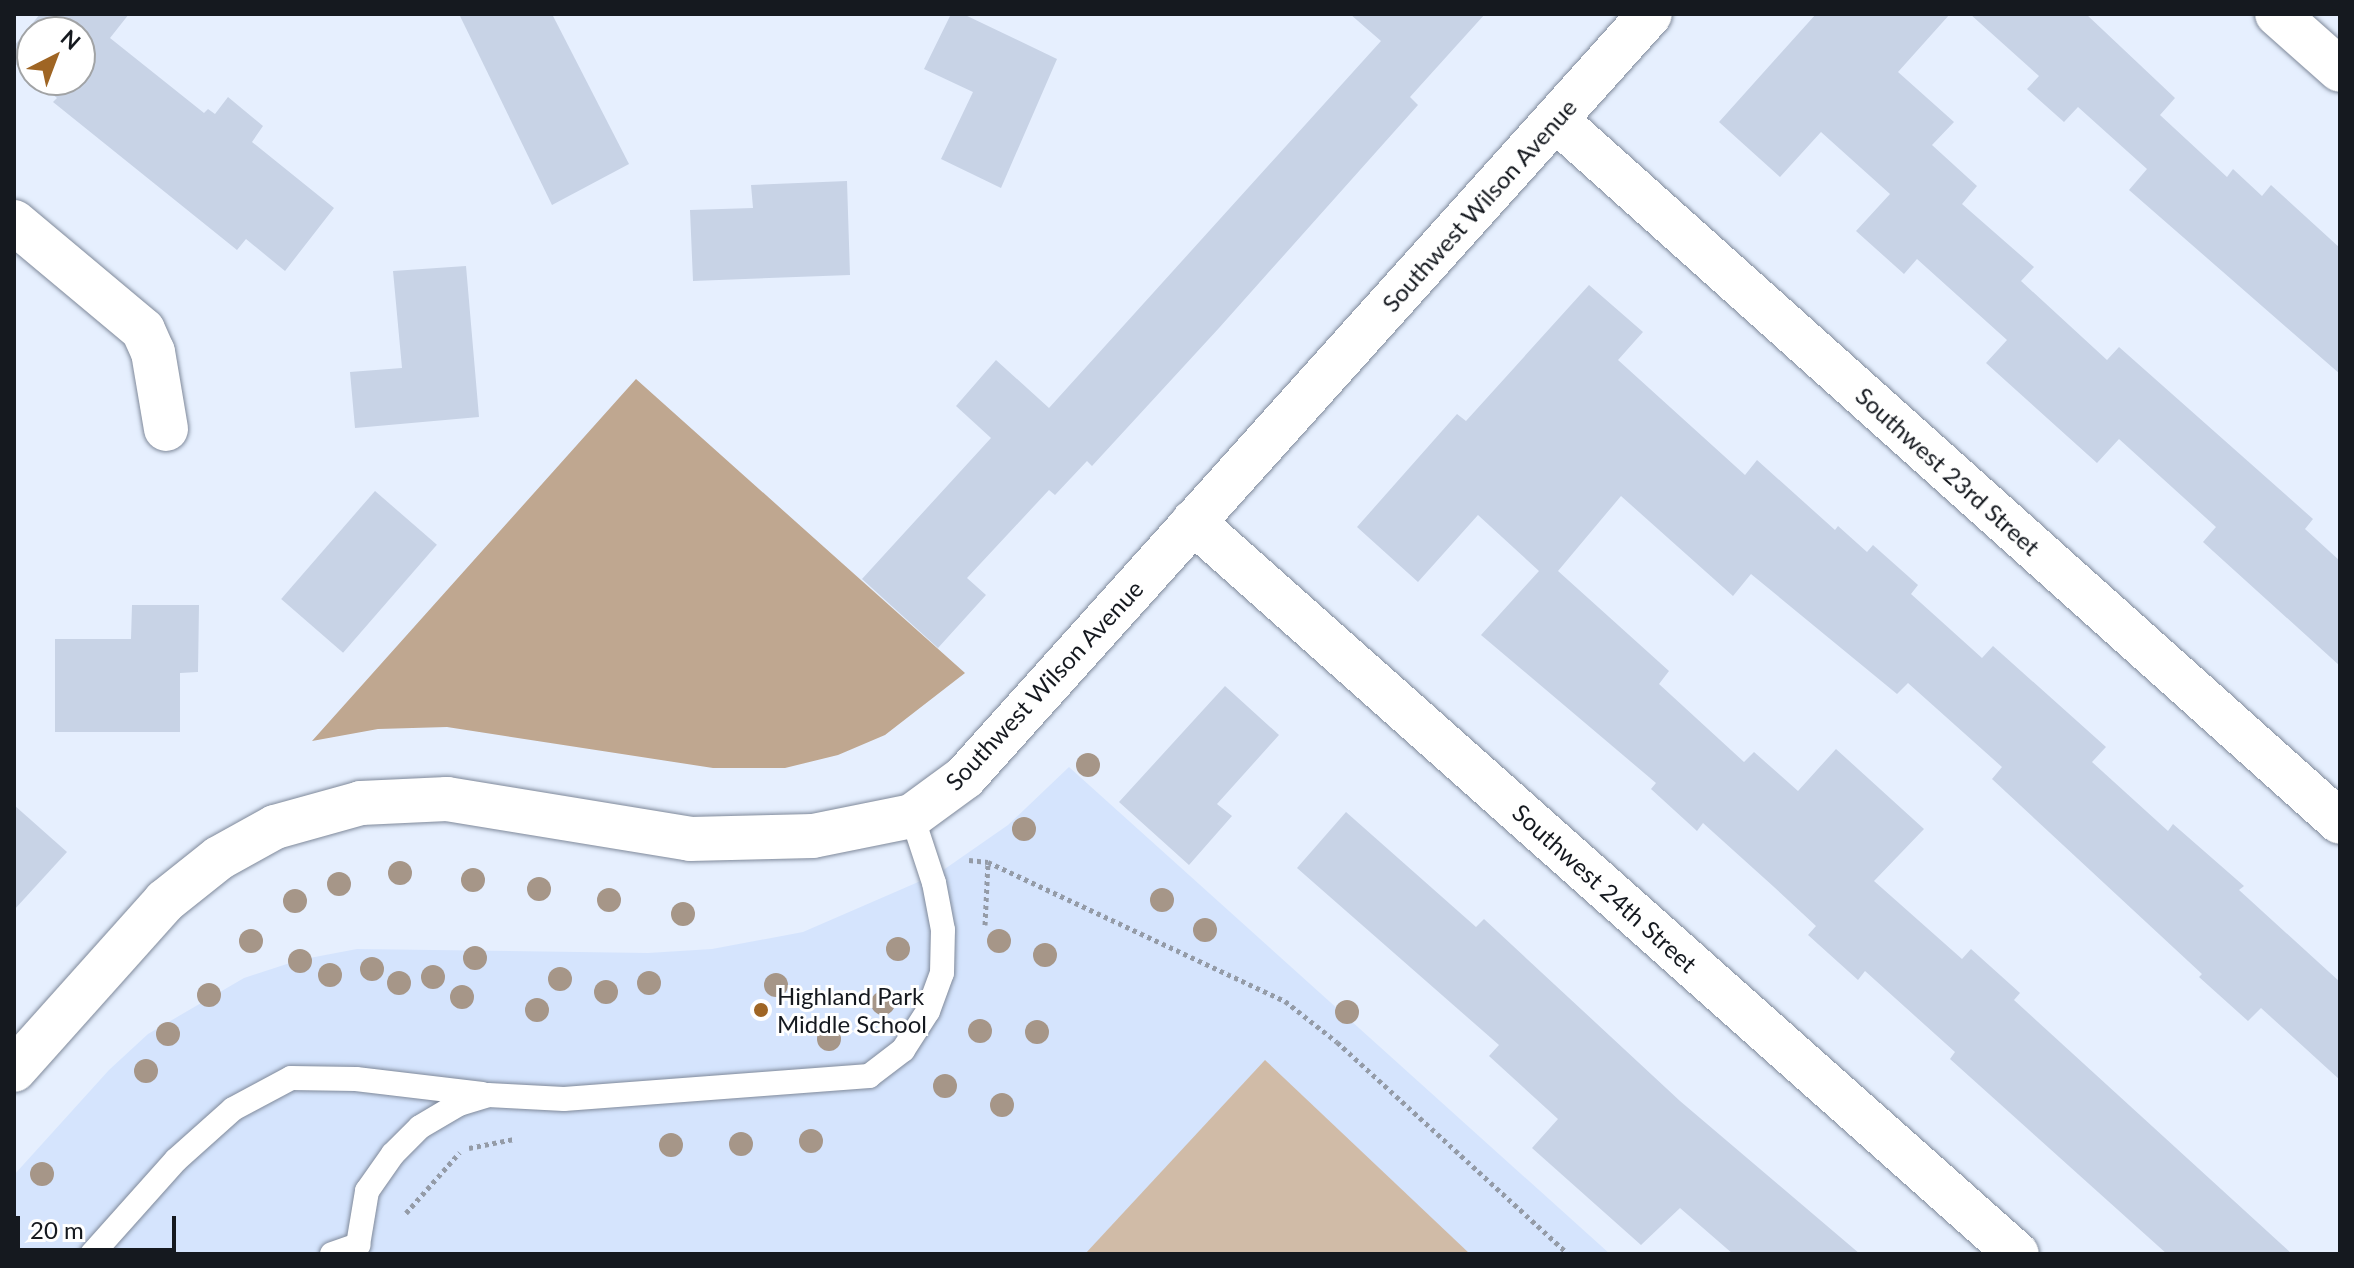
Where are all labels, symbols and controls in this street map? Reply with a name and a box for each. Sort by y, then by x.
north arrow [16,16,96,96]
text: N [56,24,86,55]
street label: Southwest Wilson Avenue [1375,92,1583,318]
street label: Southwest 23rd Street [1850,381,2046,561]
street label: Southwest Wilson Avenue [939,574,1149,796]
street label: Southwest 24th Street [1507,798,1703,978]
place label: Highland Park Middle School [777,982,927,1038]
marker: Highland Park Middle School [752,1001,770,1019]
scale bar [20,1200,180,1250]
text: 20 m [30,1215,84,1244]

